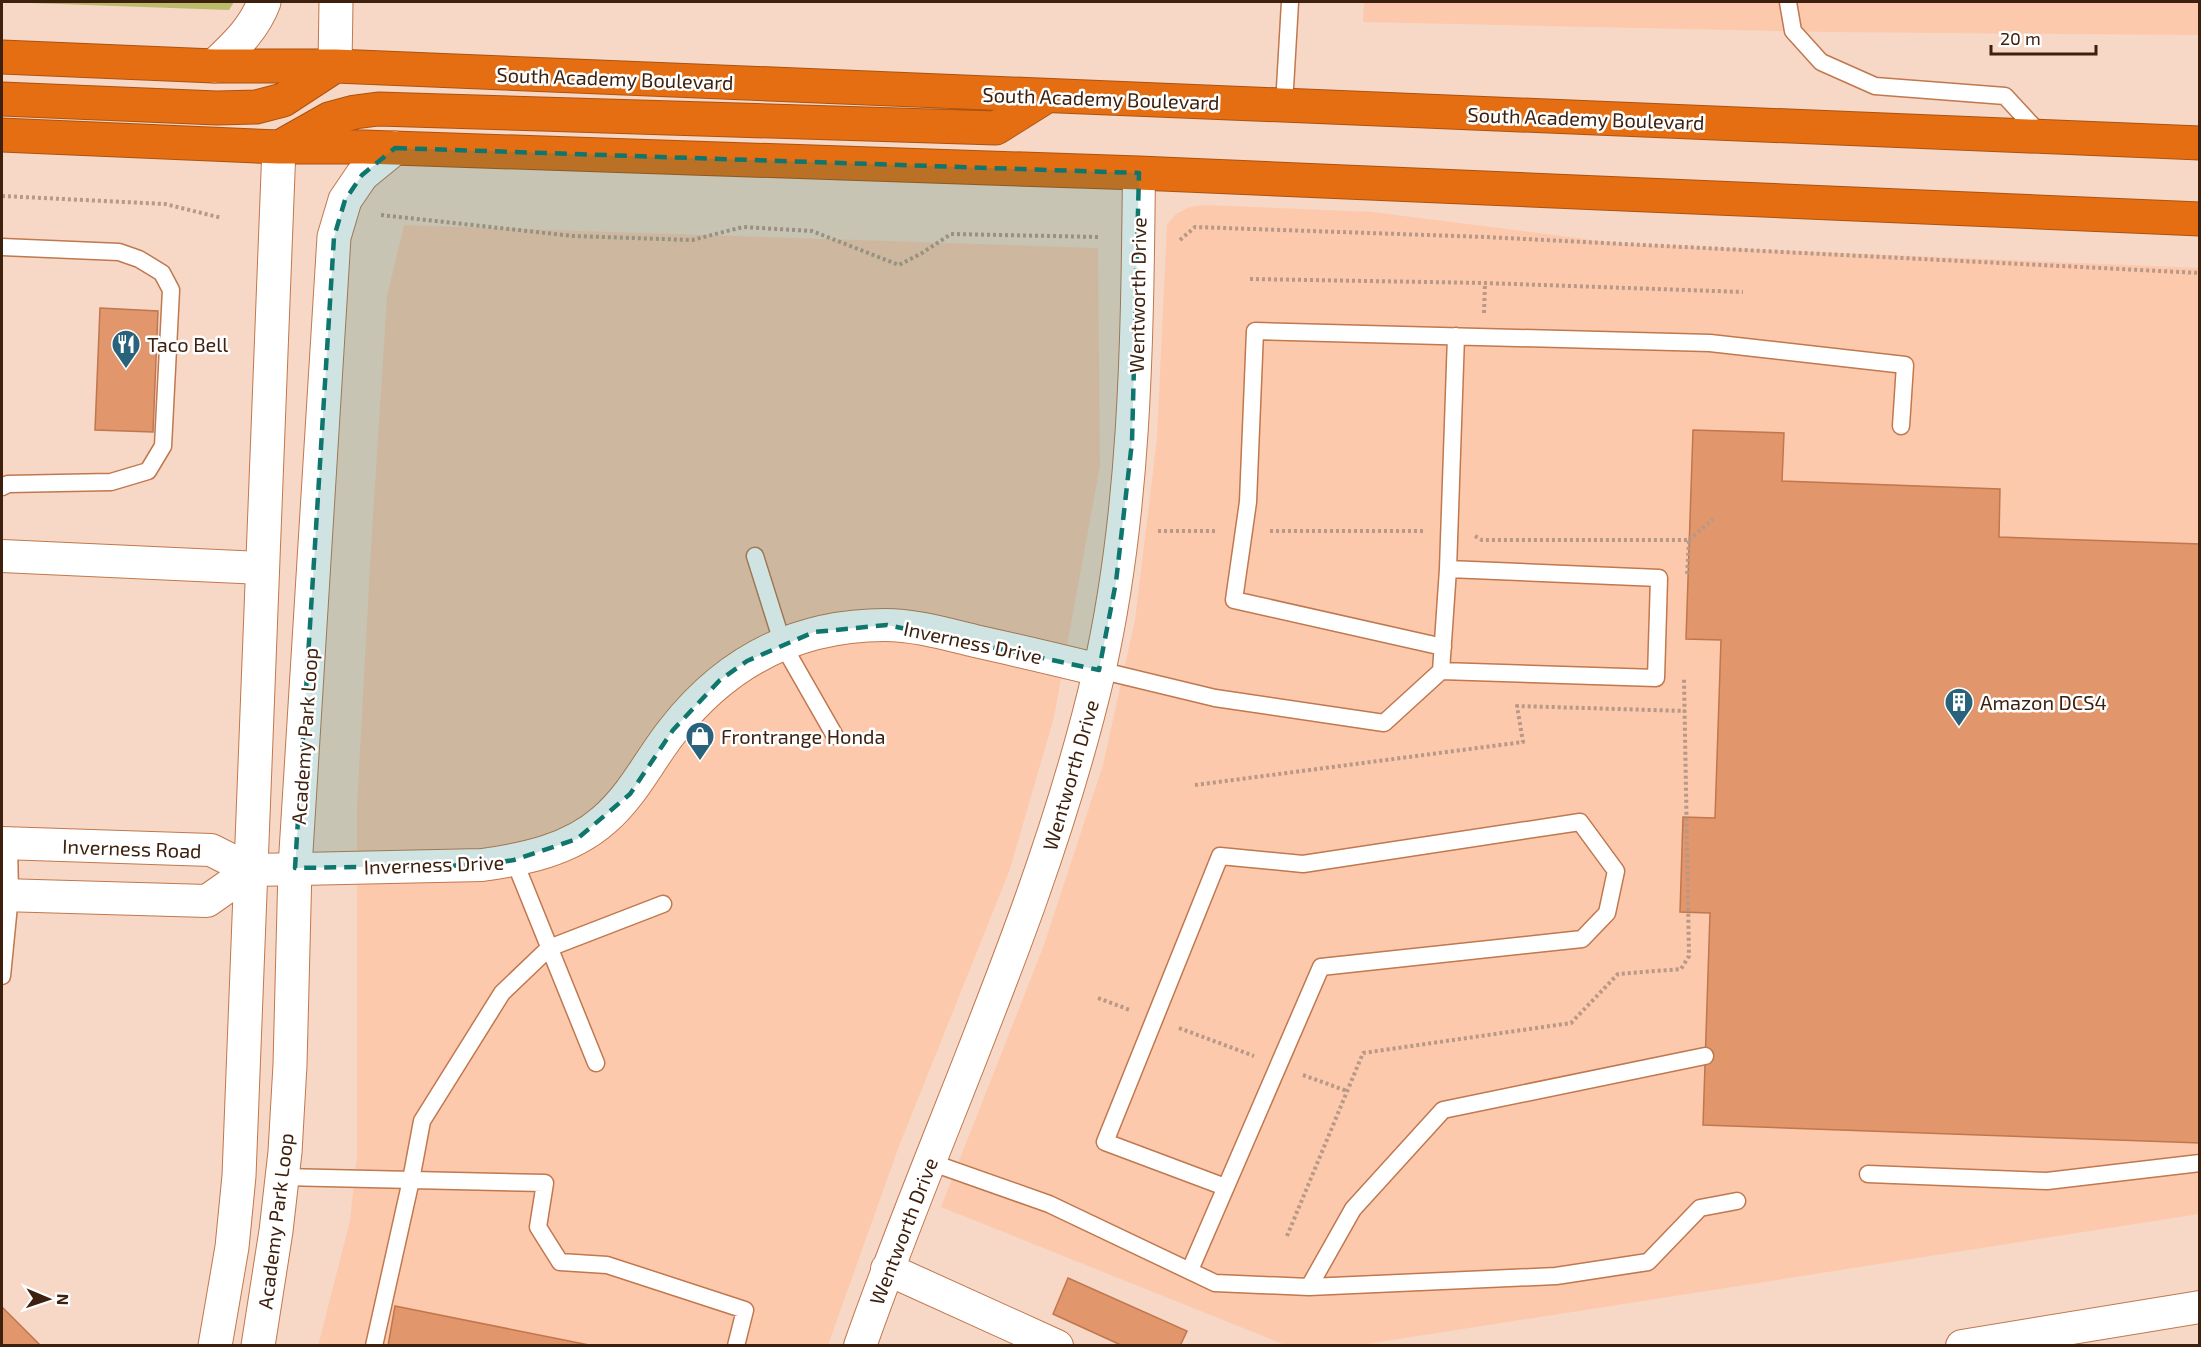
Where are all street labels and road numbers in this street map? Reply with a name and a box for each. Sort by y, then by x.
street label: South Academy Boulevard [496,62,734,94]
street label: South Academy Boulevard [982,82,1220,114]
street label: South Academy Boulevard [1467,102,1705,134]
street label: Wentworth Drive [1124,217,1150,373]
street label: Inverness Drive [902,616,1044,668]
street label: Academy Park Loop [286,647,322,825]
street label: Wentworth Drive [1037,697,1103,853]
street label: Inverness Road [62,834,202,862]
street label: Inverness Drive [363,850,505,878]
street label: Academy Park Loop [252,1132,298,1310]
street label: Wentworth Drive [864,1154,942,1308]

